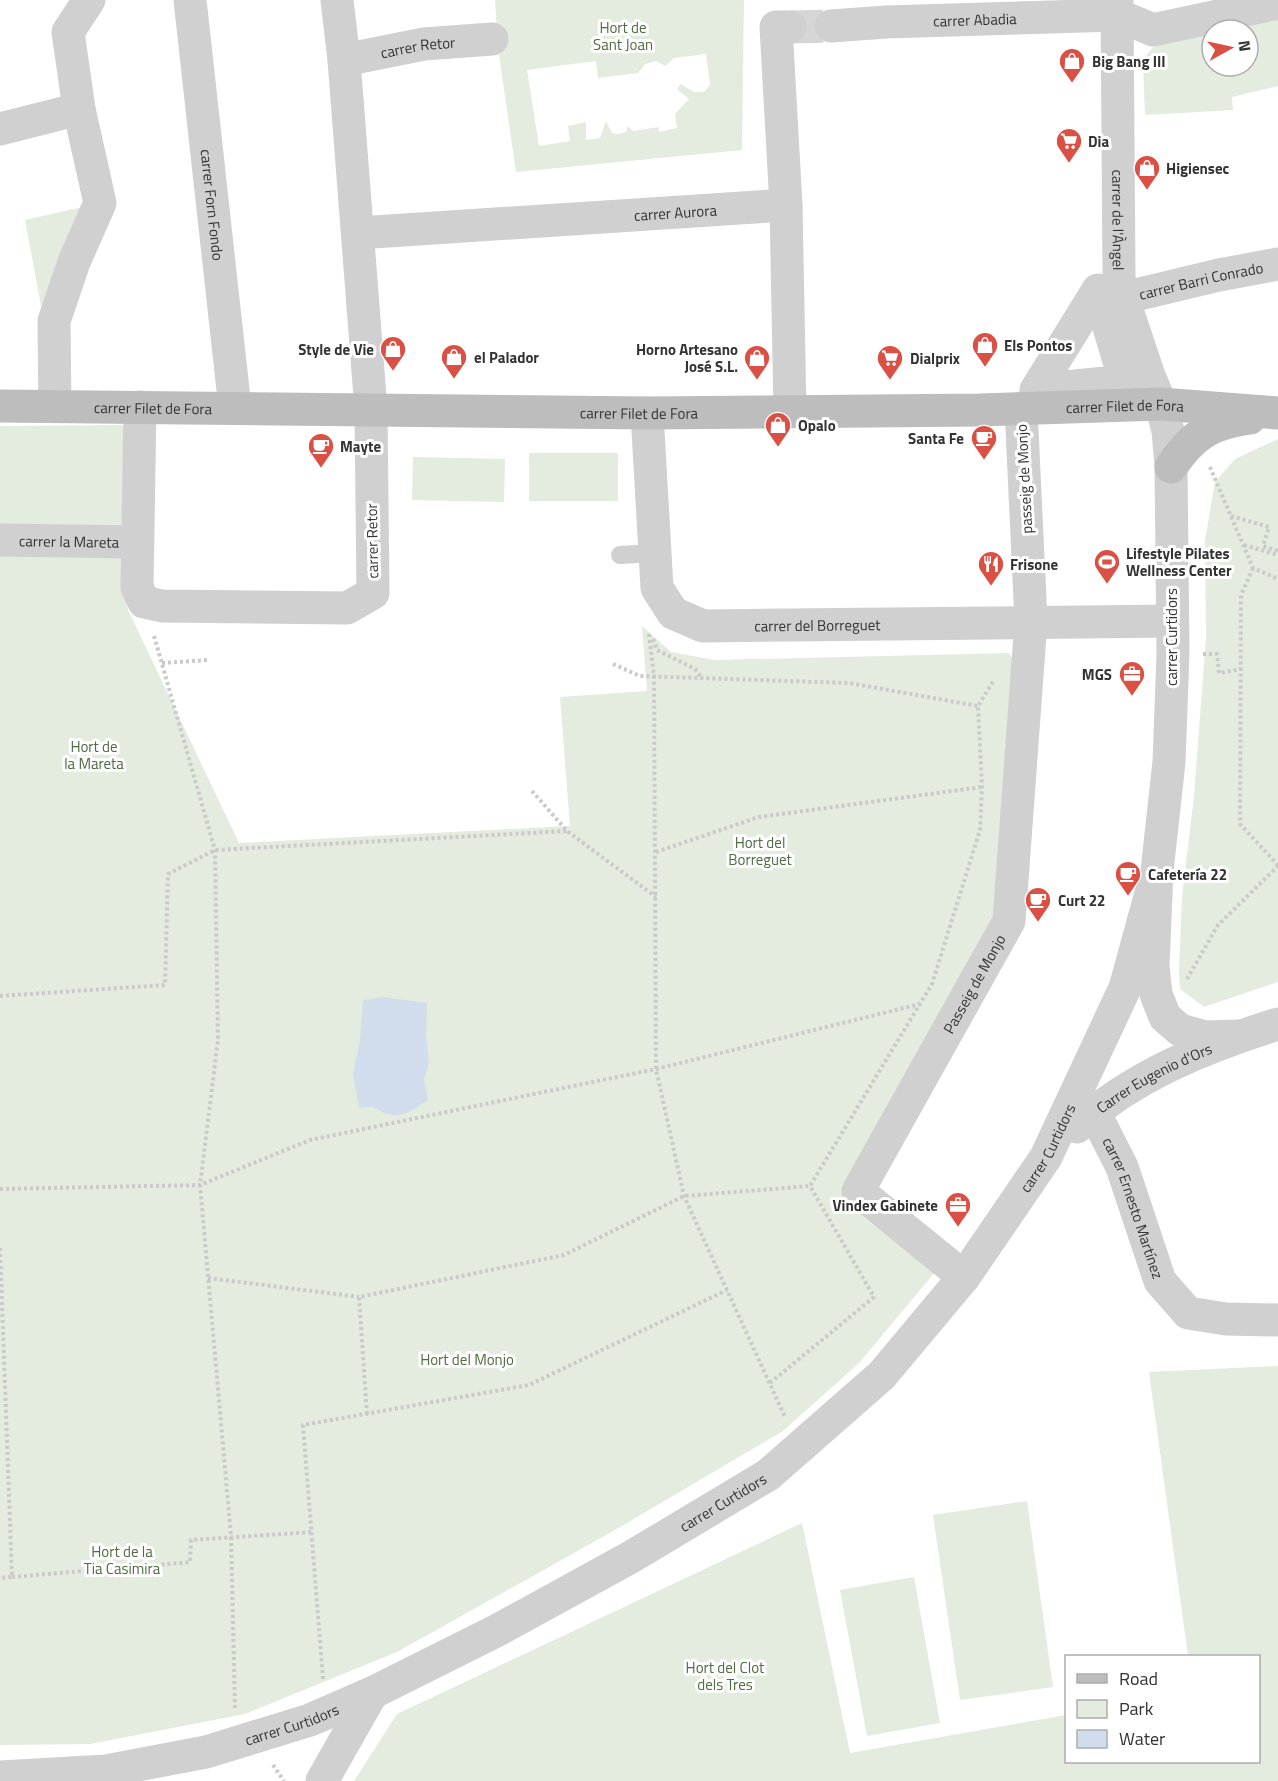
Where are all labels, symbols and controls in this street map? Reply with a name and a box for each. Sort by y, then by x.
street label: carrer Abadia [933,7,1017,32]
park label: Hort de Sant Joan [593,16,653,56]
north arrow [1200,18,1260,78]
street label: carrer Retor [378,30,456,64]
text: N [1232,39,1258,53]
shop icon: Big Bang III [1057,46,1087,84]
place label: Big Bang III [1092,50,1166,73]
supermarket icon: Dia [1054,126,1084,164]
place label: Dia [1088,130,1109,153]
street label: carrer Forn Fondo [195,148,230,262]
shop icon: Higiensec [1132,153,1162,191]
place label: Higiensec [1166,157,1230,180]
street label: carrer de l'Àngel [1107,169,1130,271]
street label: carrer Aurora [633,198,718,226]
street label: carrer Barri Conrado [1136,255,1265,305]
shop icon: Els Pontos [970,330,1000,368]
shop icon: Style de Vie [378,334,408,372]
place label: Els Pontos [1004,334,1072,357]
place label: Style de Vie [298,338,374,361]
place label: Horno Artesano José S.L. [636,338,738,378]
shop icon: el Palador [439,342,469,380]
shop icon: Horno Artesano José S.L. [742,343,772,381]
supermarket icon: Dialprix [875,343,905,381]
place label: el Palador [474,346,539,369]
place label: Dialprix [910,347,960,370]
street label: carrer Filet de Fora [1065,392,1185,419]
street label: carrer Filet de Fora [94,396,213,420]
street label: carrer Filet de Fora [580,401,699,425]
shop icon: Opalo [763,410,793,448]
place label: Opalo [798,414,836,437]
cafe icon: Santa Fe [969,423,999,461]
street label: passeig de Monjo [1010,424,1038,534]
place label: Santa Fe [908,427,964,450]
cafe icon: Mayte [306,431,336,469]
place label: Mayte [340,435,381,458]
street label: carrer Retor [360,503,384,579]
street label: carrer la Mareta [19,529,120,553]
place label: Lifestyle Pilates Wellness Center [1126,542,1232,582]
sports icon: Lifestyle Pilates Wellness Center [1092,547,1122,585]
restaurant icon: Frisone [976,549,1006,587]
place label: Frisone [1010,553,1059,576]
street label: carrer Curtidors [1160,588,1183,686]
street label: carrer del Borreguet [754,613,881,637]
office icon: MGS [1117,659,1147,697]
place label: MGS [1082,663,1112,686]
park label: Hort de la Mareta [64,735,124,775]
park label: Hort del Borreguet [728,831,792,871]
cafe icon: Cafetería 22 [1113,859,1143,897]
place label: Cafetería 22 [1148,863,1227,886]
cafe icon: Curt 22 [1023,885,1053,923]
place label: Curt 22 [1058,889,1106,912]
street label: Passeig de Monjo [937,930,1011,1038]
street label: Carrer Eugenio d'Ors [1091,1037,1215,1118]
street label: carrer Curtidors [1014,1100,1081,1197]
street label: carrer Ernesto Martínez [1097,1133,1170,1282]
office icon: Vindex Gabinete [943,1190,973,1228]
place label: Vindex Gabinete [833,1194,938,1217]
park label: Hort del Monjo [420,1348,514,1371]
street label: carrer Curtidors [675,1467,771,1537]
park label: Hort de la Tia Casimira [84,1540,161,1580]
legend [1065,1655,1260,1763]
park label: Hort del Clot dels Tres [686,1656,765,1696]
text: Road [1119,1665,1158,1692]
text: Park [1119,1695,1154,1722]
street label: carrer Curtidors [242,1697,342,1751]
text: Water [1119,1725,1165,1752]

